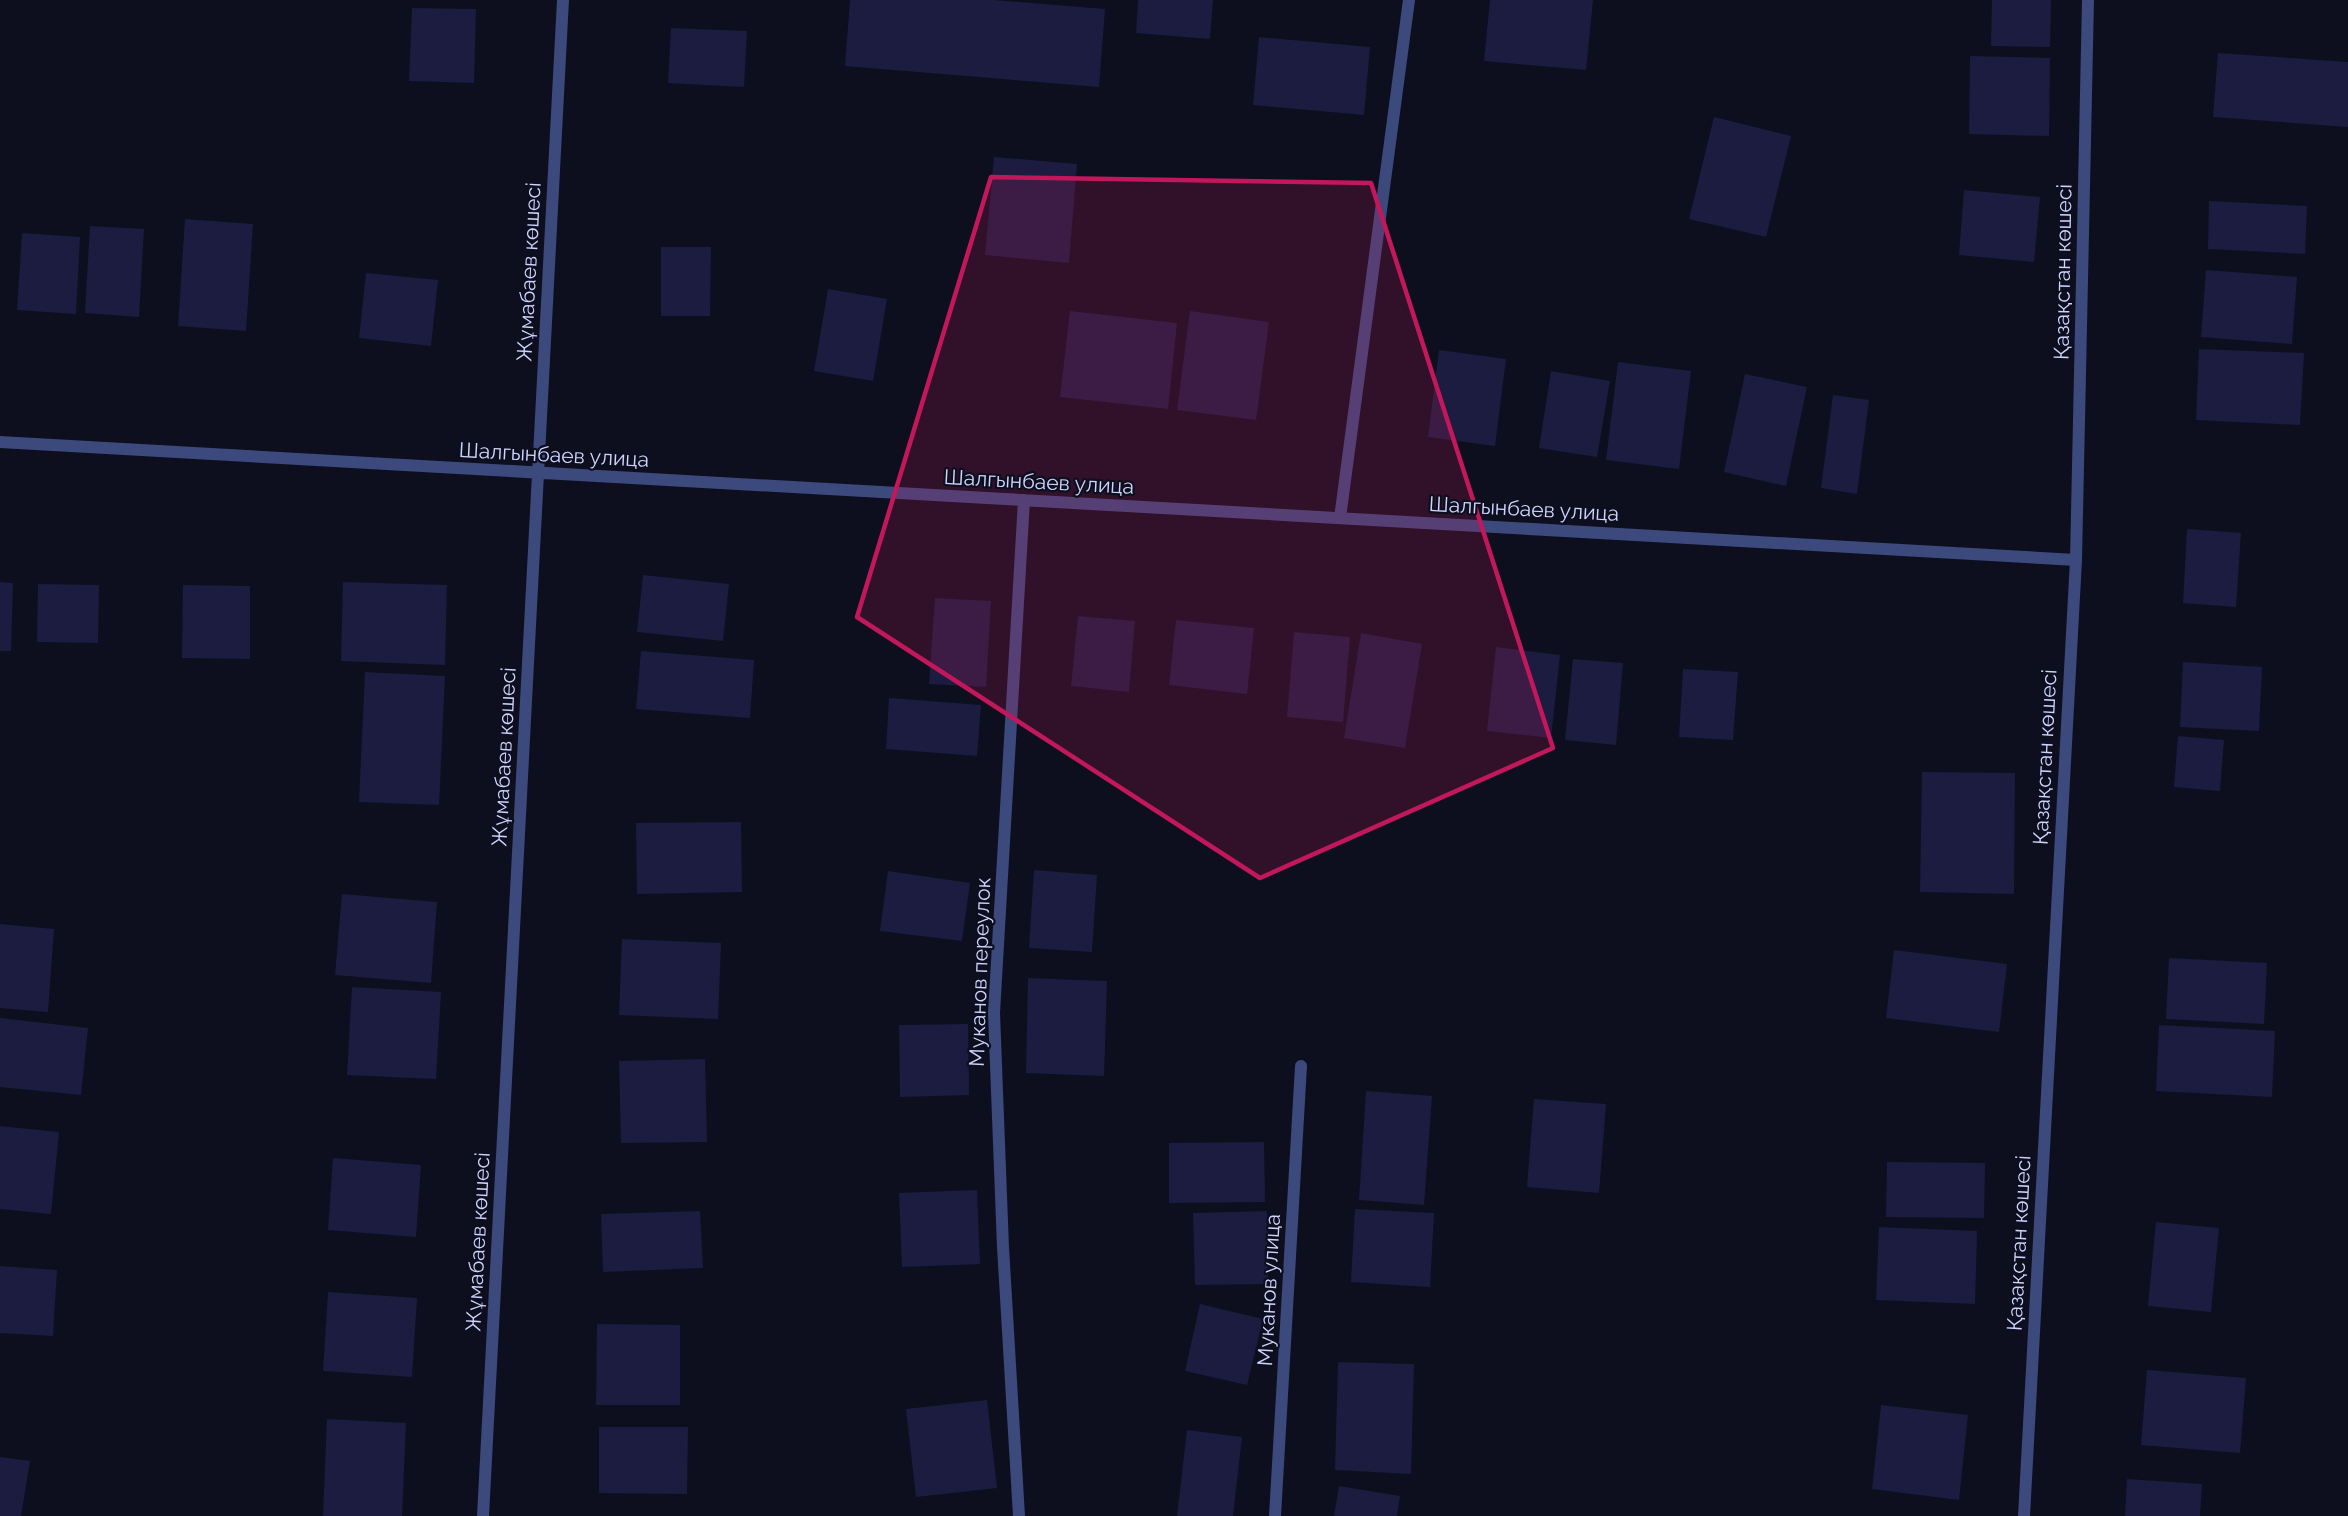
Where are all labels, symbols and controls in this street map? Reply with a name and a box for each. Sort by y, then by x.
street label: Жұмабаев көшесі [511,182,546,362]
street label: Қазақстан көшесі [2048,184,2077,360]
street label: Шалгынбаев улица [458,437,650,472]
street label: Шалгынбаев улица [943,464,1135,499]
street label: Шалгынбаев улица [1428,491,1620,526]
street label: Жұмабаев көшесі [486,667,521,847]
street label: Қазақстан көшесі [2027,669,2062,845]
street label: Муканов переулок [964,877,995,1067]
street label: Жұмабаев көшесі [460,1152,495,1332]
street label: Қазақстан көшесі [2001,1155,2036,1331]
street label: Муканов улица [1252,1213,1285,1367]

